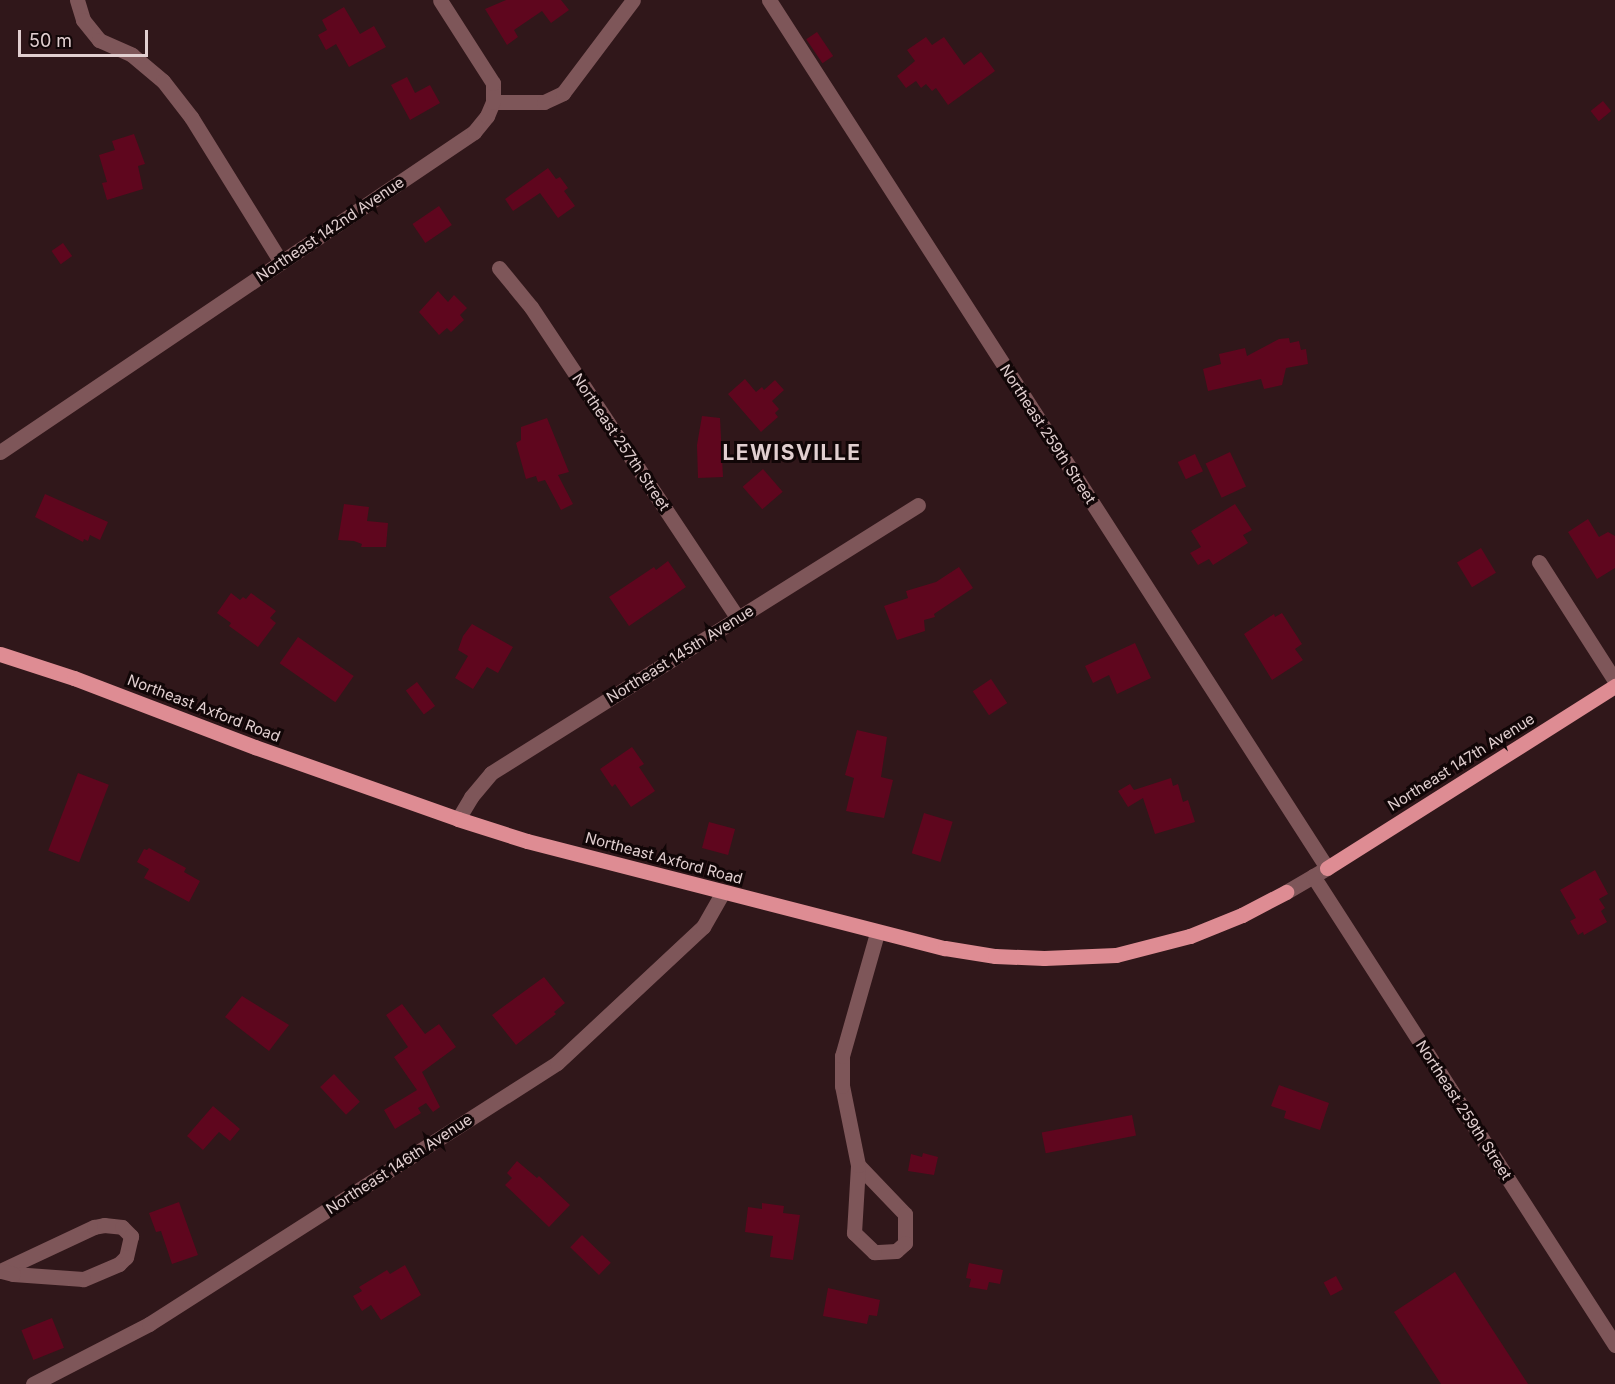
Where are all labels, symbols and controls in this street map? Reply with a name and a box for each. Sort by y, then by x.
scale bar [21,18,152,56]
text: 50 m [29,30,72,51]
street label: Northeast 142nd Avenue [253,173,407,285]
street label: Northeast 259th Street [996,361,1100,507]
street label: Northeast 257th Street [568,370,674,514]
district label: LEWISVILLE [722,440,862,466]
street label: Northeast 145th Avenue [603,601,757,707]
street label: Northeast Axford Road [125,671,283,745]
street label: Northeast 147th Avenue [1384,710,1538,814]
street label: Northeast Axford Road [583,828,745,888]
street label: Northeast 259th Street [1412,1037,1516,1183]
street label: Northeast 146th Avenue [323,1110,475,1218]

